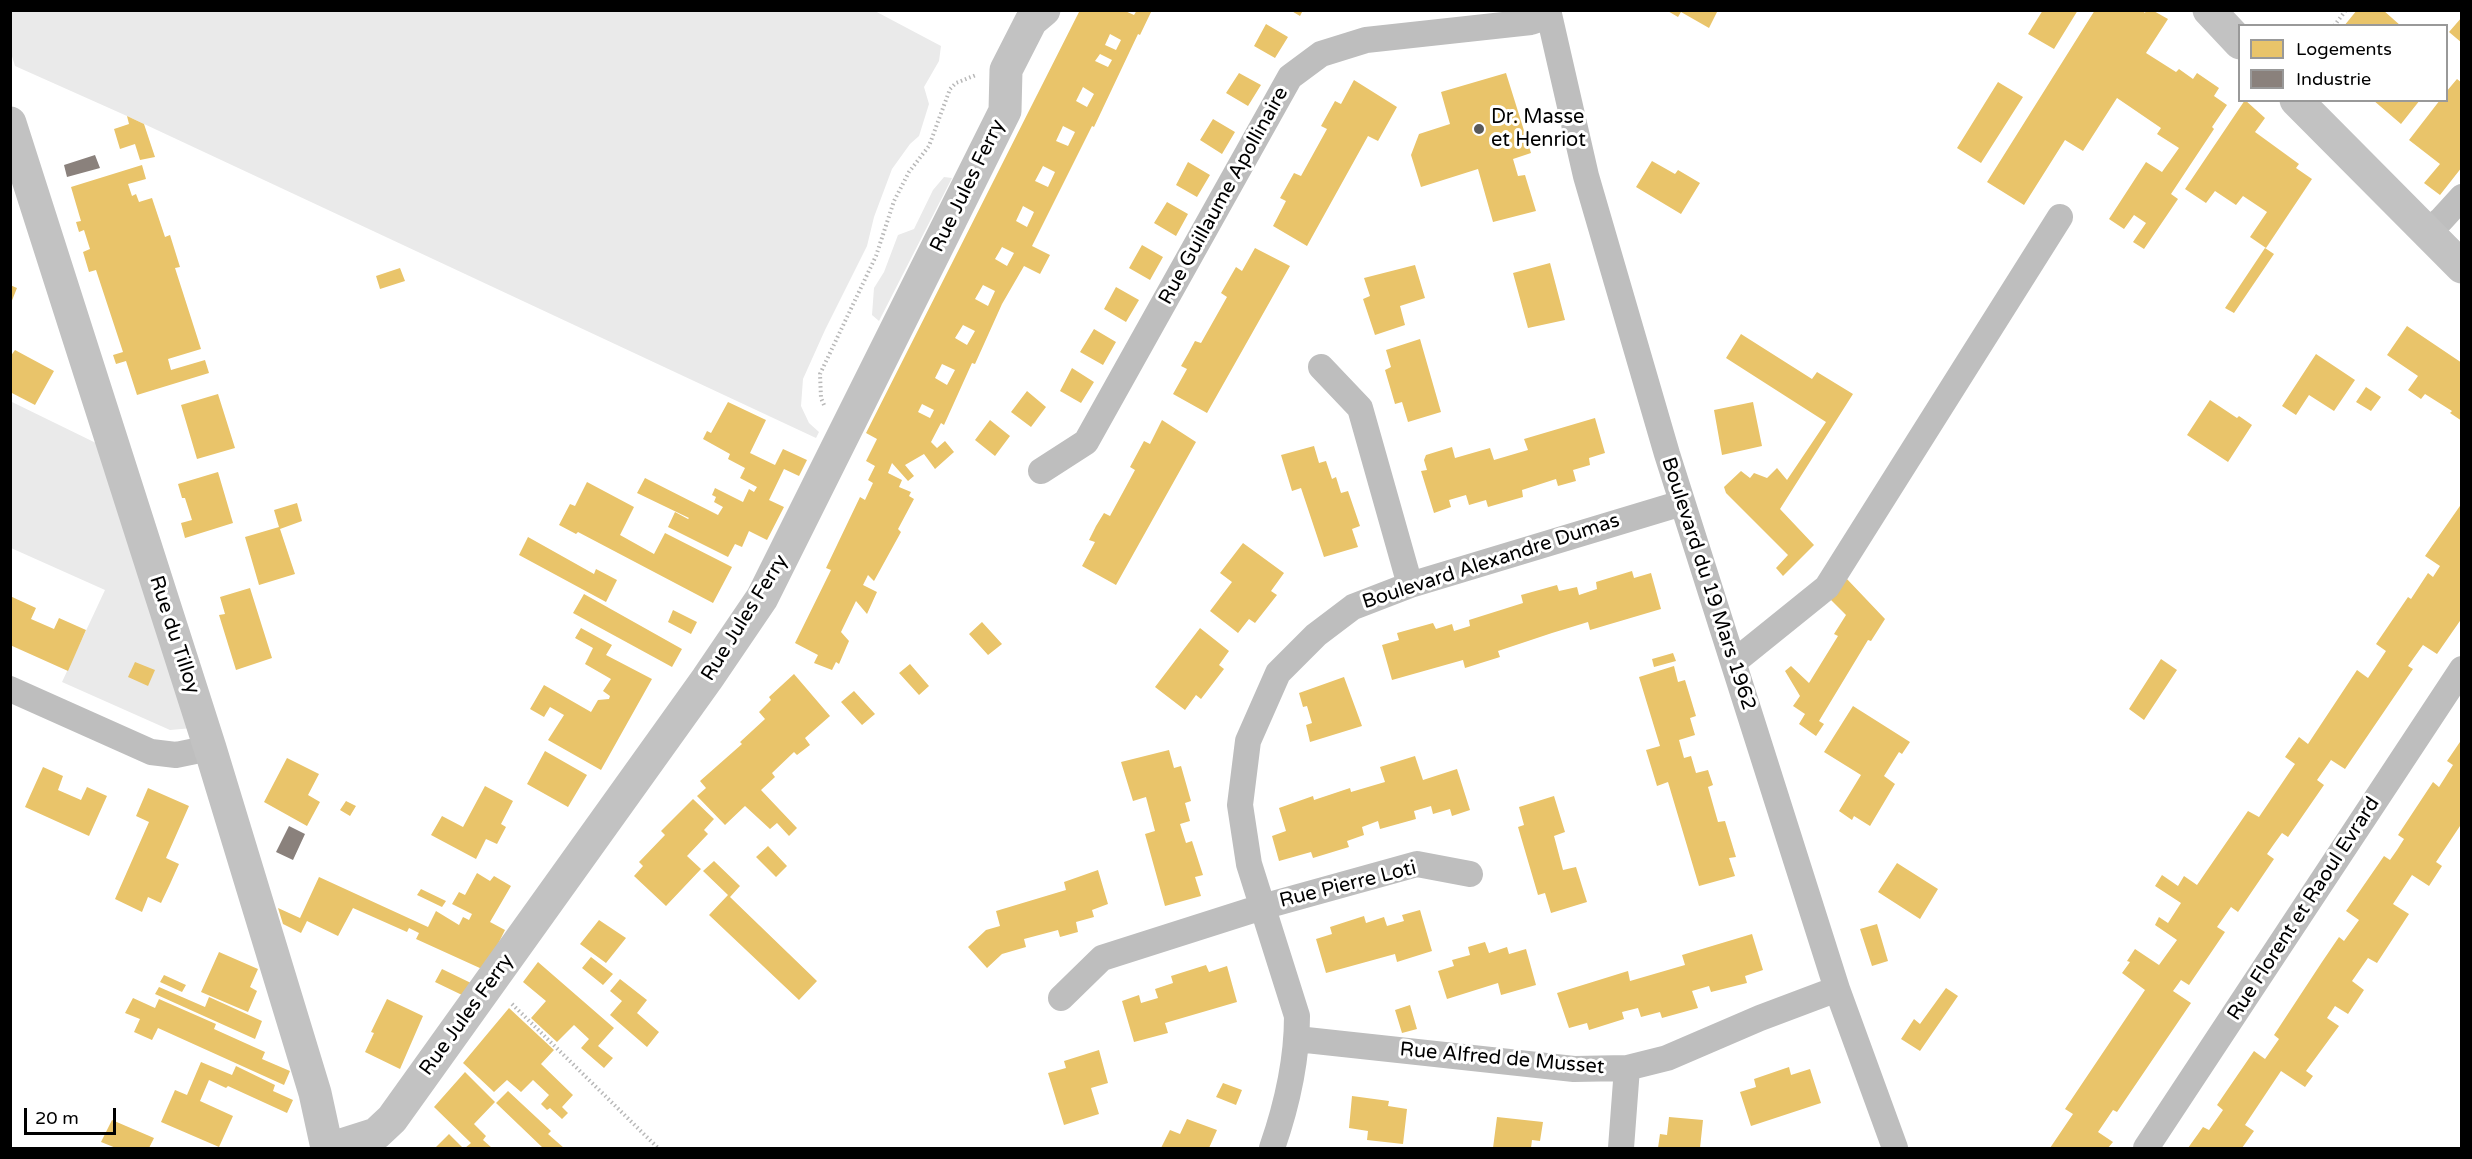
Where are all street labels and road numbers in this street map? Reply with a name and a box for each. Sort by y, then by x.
street label: Rue Guillaume Apollinaire [1154,83,1294,309]
street label: Rue Jules Ferry [926,116,1010,256]
street label: Boulevard du 19 Mars 1962 [1656,454,1760,714]
street label: Boulevard Alexandre Dumas [1359,509,1623,615]
street label: Rue Jules Ferry [697,550,793,686]
street label: Rue du Tilloy [144,573,204,697]
street label: Rue Florent et Raoul Evrard [2223,793,2385,1025]
street label: Rue Pierre Loti [1277,856,1419,914]
street label: Rue Jules Ferry [415,950,519,1080]
street label: Rue Alfred de Musset [1399,1038,1605,1080]

